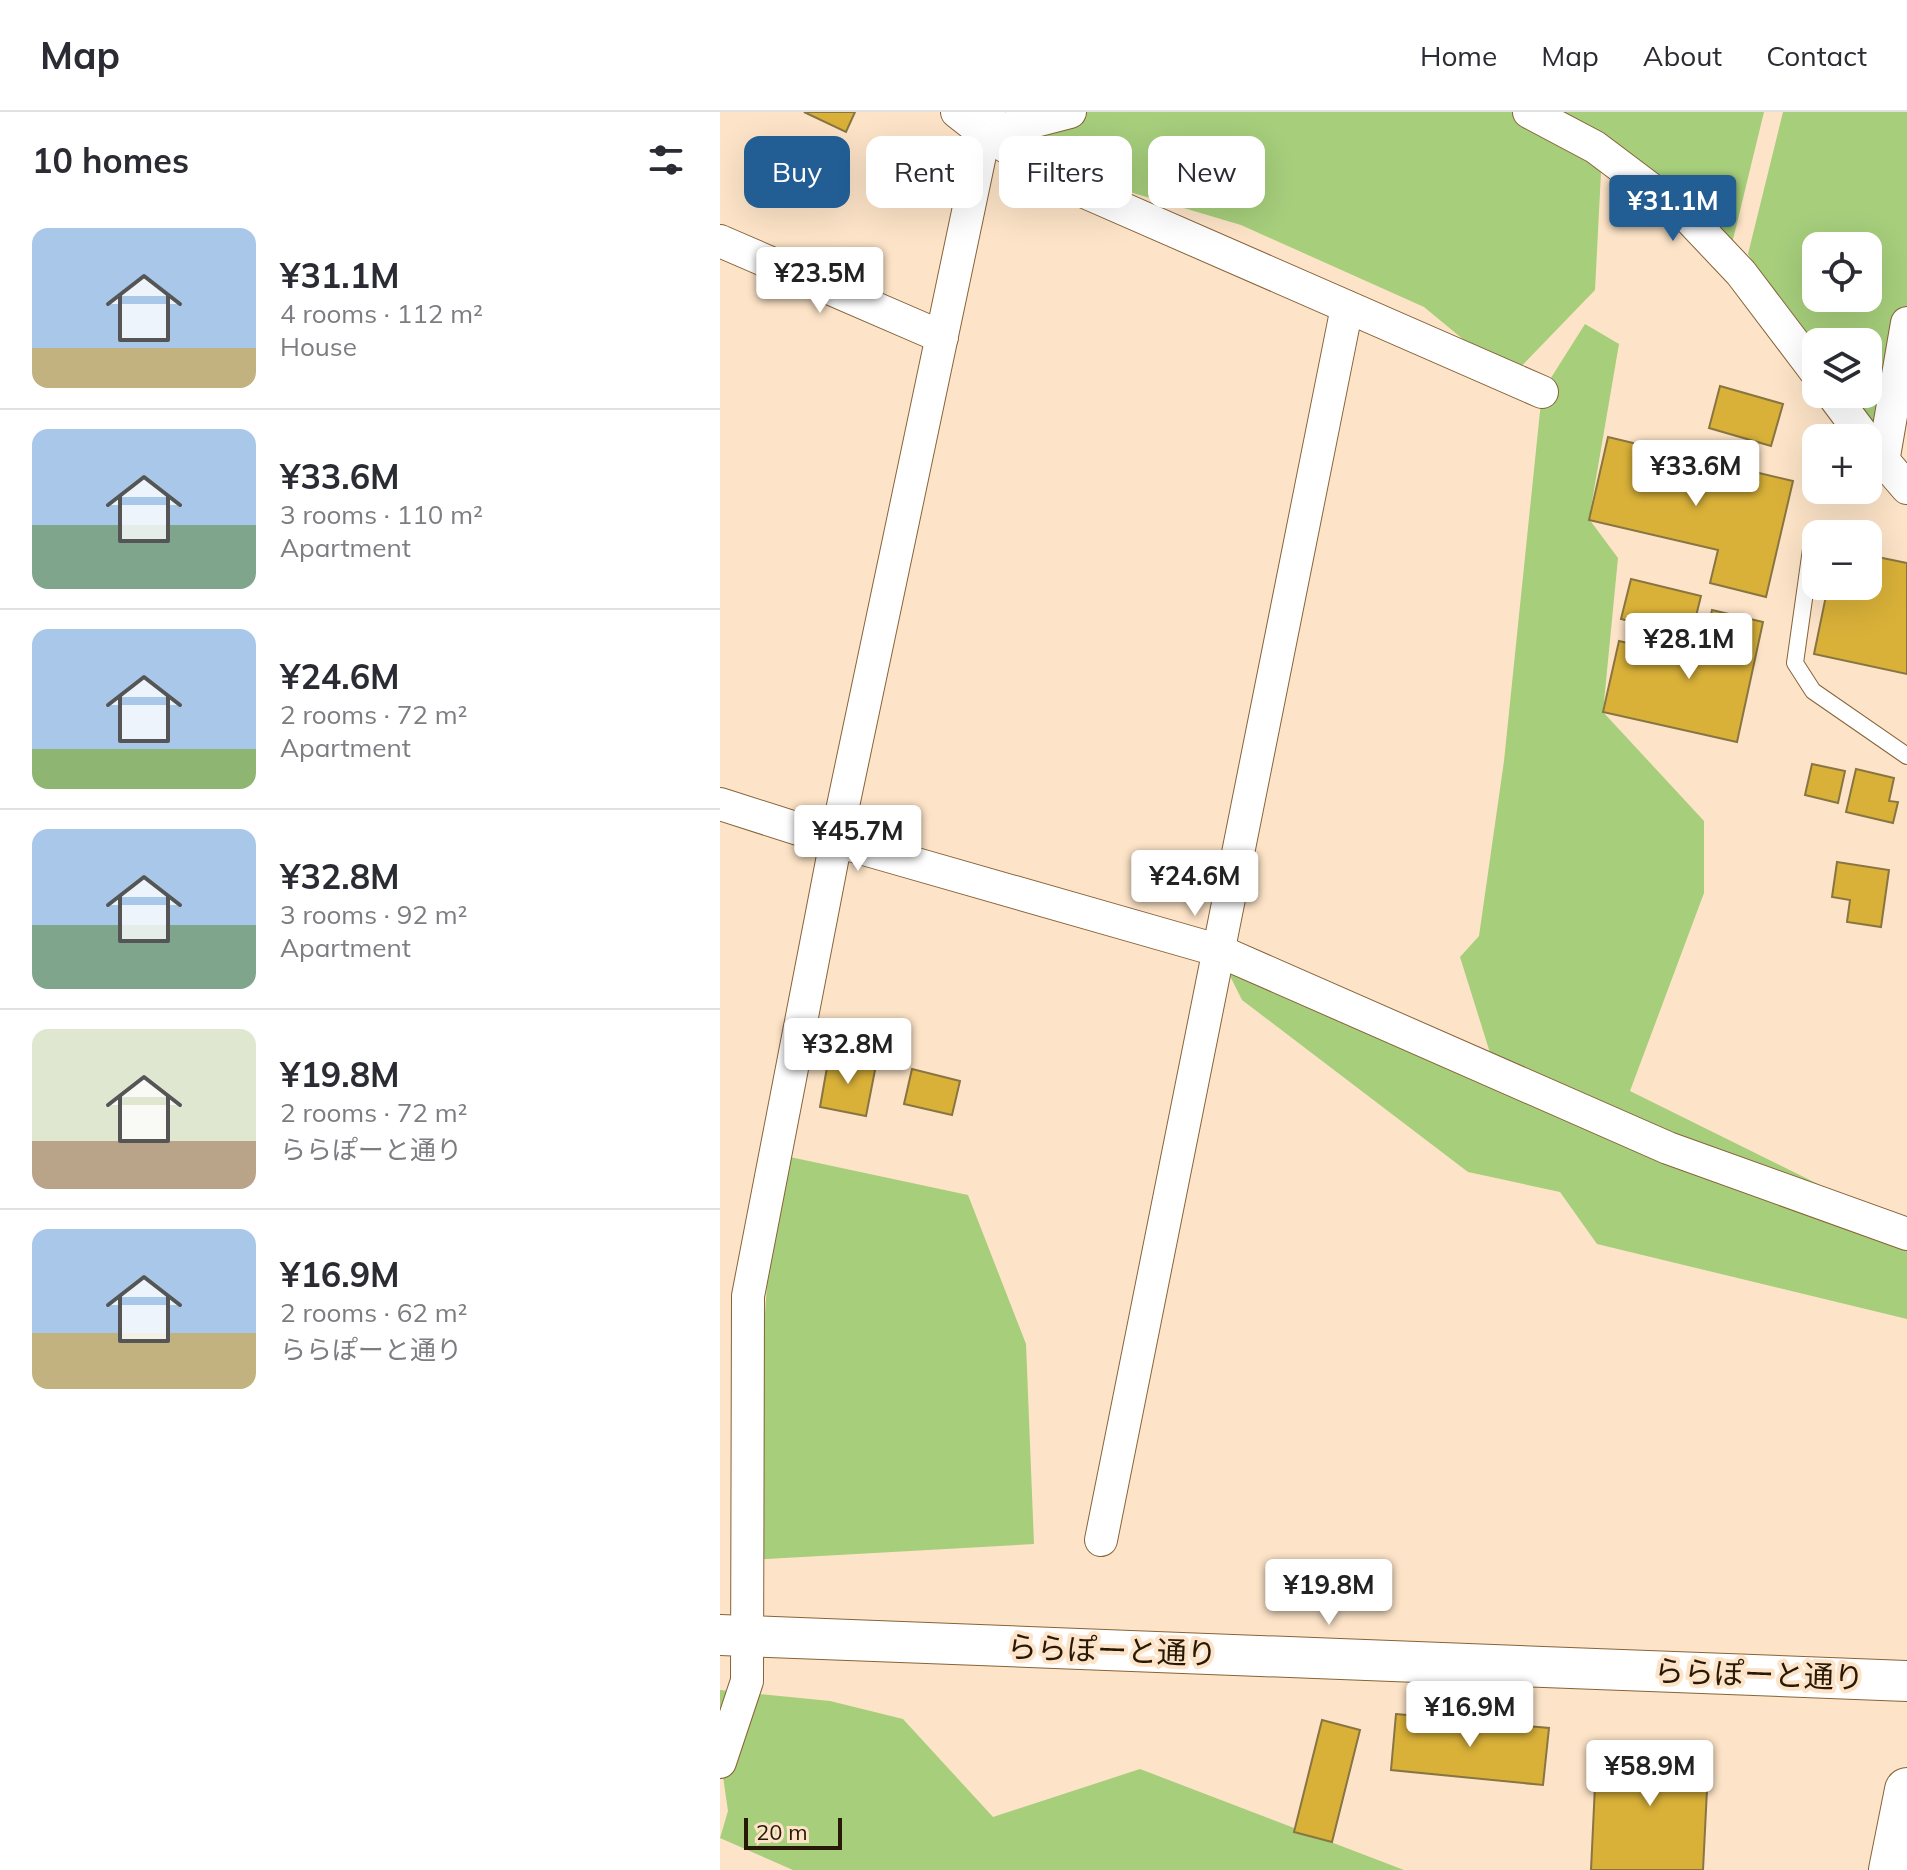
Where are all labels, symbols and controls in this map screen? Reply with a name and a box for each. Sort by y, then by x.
text: Map [40,31,120,79]
text: Home [1420,38,1497,73]
text: Map [1541,38,1599,73]
text: About [1643,38,1722,73]
text: Contact [1766,38,1867,73]
chip: Buy [744,136,850,208]
chip: Rent [866,136,983,208]
chip: Filters [999,136,1132,208]
chip: New [1148,136,1265,208]
icon: filters [644,138,688,182]
text: 10 homes [32,139,189,182]
pin: ¥31.1M [1608,175,1738,243]
text: ¥31.1M [1627,184,1719,217]
map controls [1802,232,1882,600]
button: locate [1802,232,1882,312]
pin: ¥23.5M [755,247,885,315]
text: ¥31.1M [280,254,400,297]
text: ¥23.5M [774,256,866,289]
icon: home [96,260,192,356]
text: 4 rooms · 112 m² [280,297,483,330]
button: layers [1802,328,1882,408]
text: House [280,330,357,363]
button: + [1802,424,1882,504]
pin: ¥33.6M [1631,440,1761,508]
text: ¥33.6M [1650,449,1742,482]
text: ¥33.6M [280,455,400,498]
icon: home [96,461,192,557]
text: 3 rooms · 110 m² [280,498,483,531]
button: − [1802,520,1882,600]
text: Apartment [280,531,411,564]
pin: ¥28.1M [1624,613,1754,681]
text: ¥28.1M [1643,622,1735,655]
text: ¥24.6M [280,655,400,698]
icon: home [96,661,192,757]
text: 2 rooms · 72 m² [280,698,467,731]
text: Apartment [280,731,411,764]
pin: ¥45.7M [793,805,923,873]
text: ¥45.7M [812,814,904,847]
pin: ¥24.6M [1130,850,1260,918]
text: ¥32.8M [280,855,400,898]
text: ¥24.6M [1149,859,1241,892]
icon: home [96,861,192,957]
text: 3 rooms · 92 m² [280,898,467,931]
text: Apartment [280,931,411,964]
pin: ¥32.8M [783,1018,913,1086]
text: ¥32.8M [802,1027,894,1060]
text: ¥19.8M [280,1053,400,1096]
icon: home [96,1061,192,1157]
text: 2 rooms · 72 m² [280,1096,467,1129]
text: ららぽーと通り [280,1133,462,1166]
text: ¥16.9M [280,1253,400,1296]
icon: home [96,1261,192,1357]
text: 2 rooms · 62 m² [280,1296,467,1329]
text: ららぽーと通り [280,1333,462,1366]
pin: ¥19.8M [1264,1559,1394,1627]
text: ¥19.8M [1283,1568,1375,1601]
street label: ららぽーと通り [1006,1627,1218,1673]
street label: ららぽーと通り [1653,1651,1865,1697]
pin: ¥16.9M [1405,1681,1535,1749]
text: ¥16.9M [1424,1690,1516,1723]
pin: ¥58.9M [1585,1740,1715,1808]
text: ¥58.9M [1604,1749,1696,1782]
scale bar [744,1814,842,1850]
text: 20 m [756,1818,807,1846]

